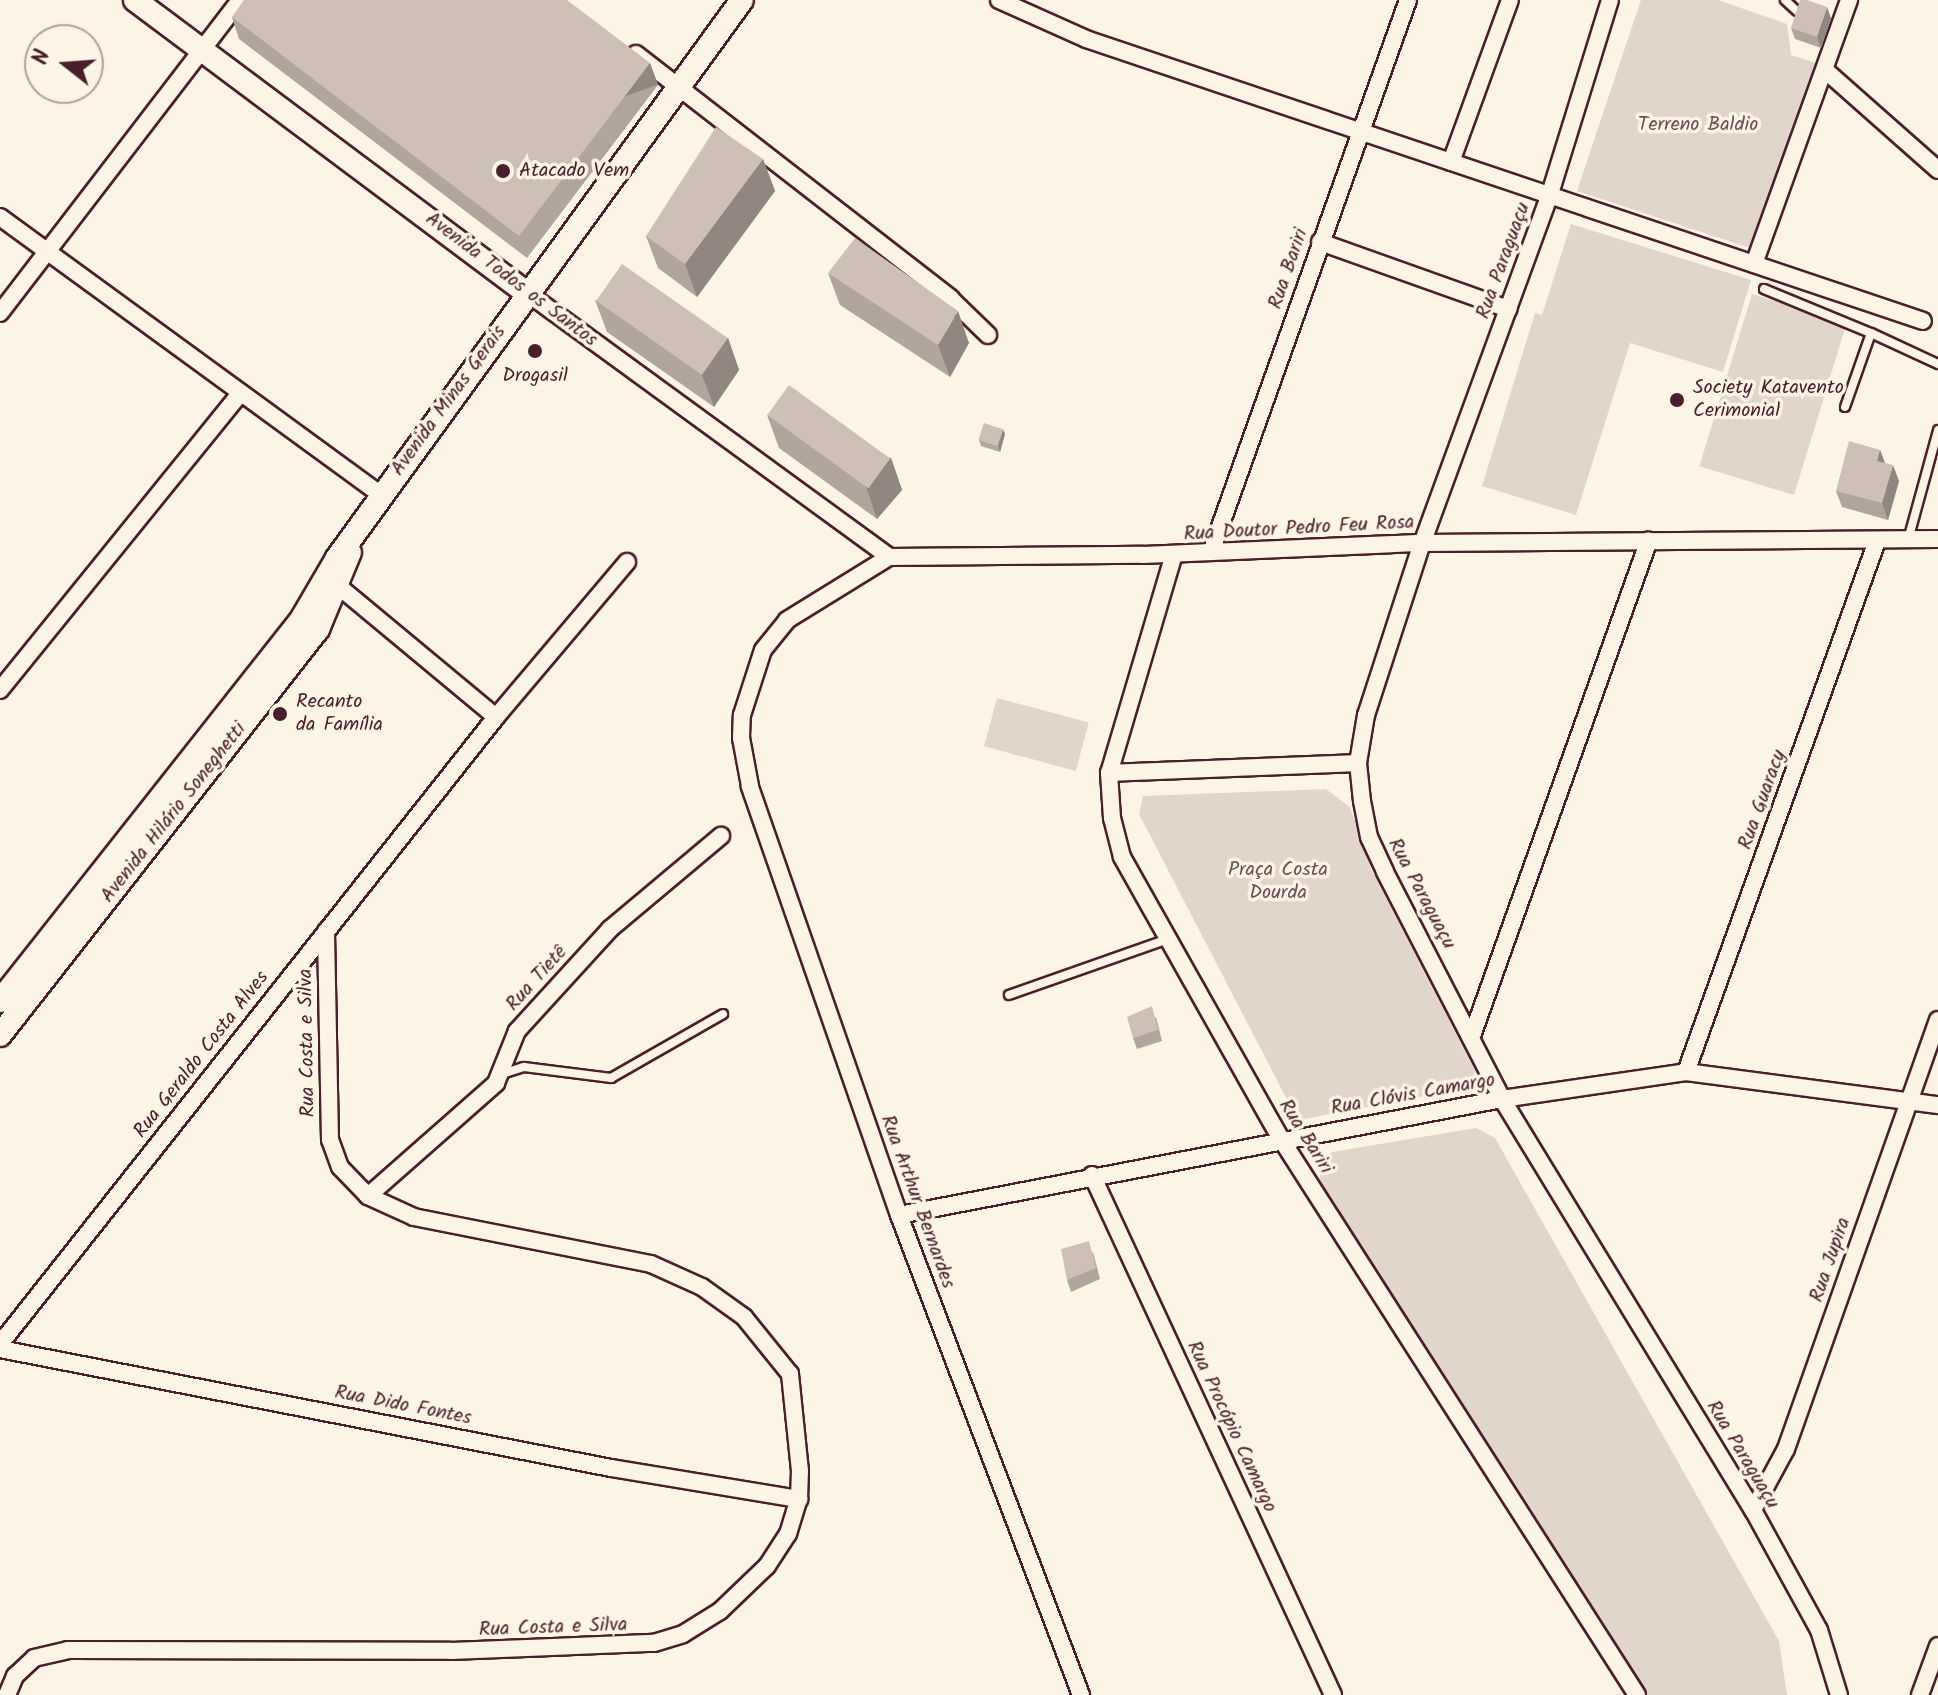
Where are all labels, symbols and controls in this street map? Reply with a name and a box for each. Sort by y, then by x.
north arrow [24,24,104,104]
text: N [24,46,61,69]
park label: Terreno Baldio [1638,113,1758,137]
place label: Atacado Vem [519,159,629,183]
marker: Atacado Vem [494,162,512,180]
street label: Rua Paraguaçu [1472,200,1536,322]
street label: Avenida Todos os Santos [420,207,602,353]
street label: Rua Bariri [1264,226,1314,312]
street label: Avenida Minas Gerais [386,321,512,481]
marker: Drogasil [526,342,544,360]
place label: Drogasil [502,364,568,388]
place label: Society Katavento Cerimonial [1693,376,1844,423]
marker: Society Katavento Cerimonial [1668,391,1686,409]
street label: Rua Doutor Pedro Feu Rosa [1183,511,1415,547]
place label: Recanto da Família [296,690,383,737]
marker: Recanto da Família [271,705,289,723]
street label: Avenida Hilário Soneghetti [96,718,252,908]
street label: Rua Guaracy [1734,747,1792,853]
street label: Rua Paraguaçu [1382,835,1460,953]
park label: Praça Costa Dourda [1228,859,1328,906]
street label: Rua Tietê [501,941,573,1017]
street label: Rua Geraldo Costa Alves [129,967,275,1143]
street label: Rua Costa e Silva [295,969,321,1117]
street label: Rua Clóvis Camargo [1329,1069,1497,1121]
street label: Rua Bariri [1273,1095,1337,1179]
street label: Rua Arthur Bernardes [874,1112,960,1292]
street label: Rua Jupira [1805,1214,1857,1306]
street label: Rua Procópio Camargo [1181,1337,1281,1517]
street label: Rua Dido Fontes [333,1381,473,1431]
street label: Rua Paraguaçu [1700,1397,1784,1513]
street label: Rua Costa e Silva [478,1613,628,1643]

